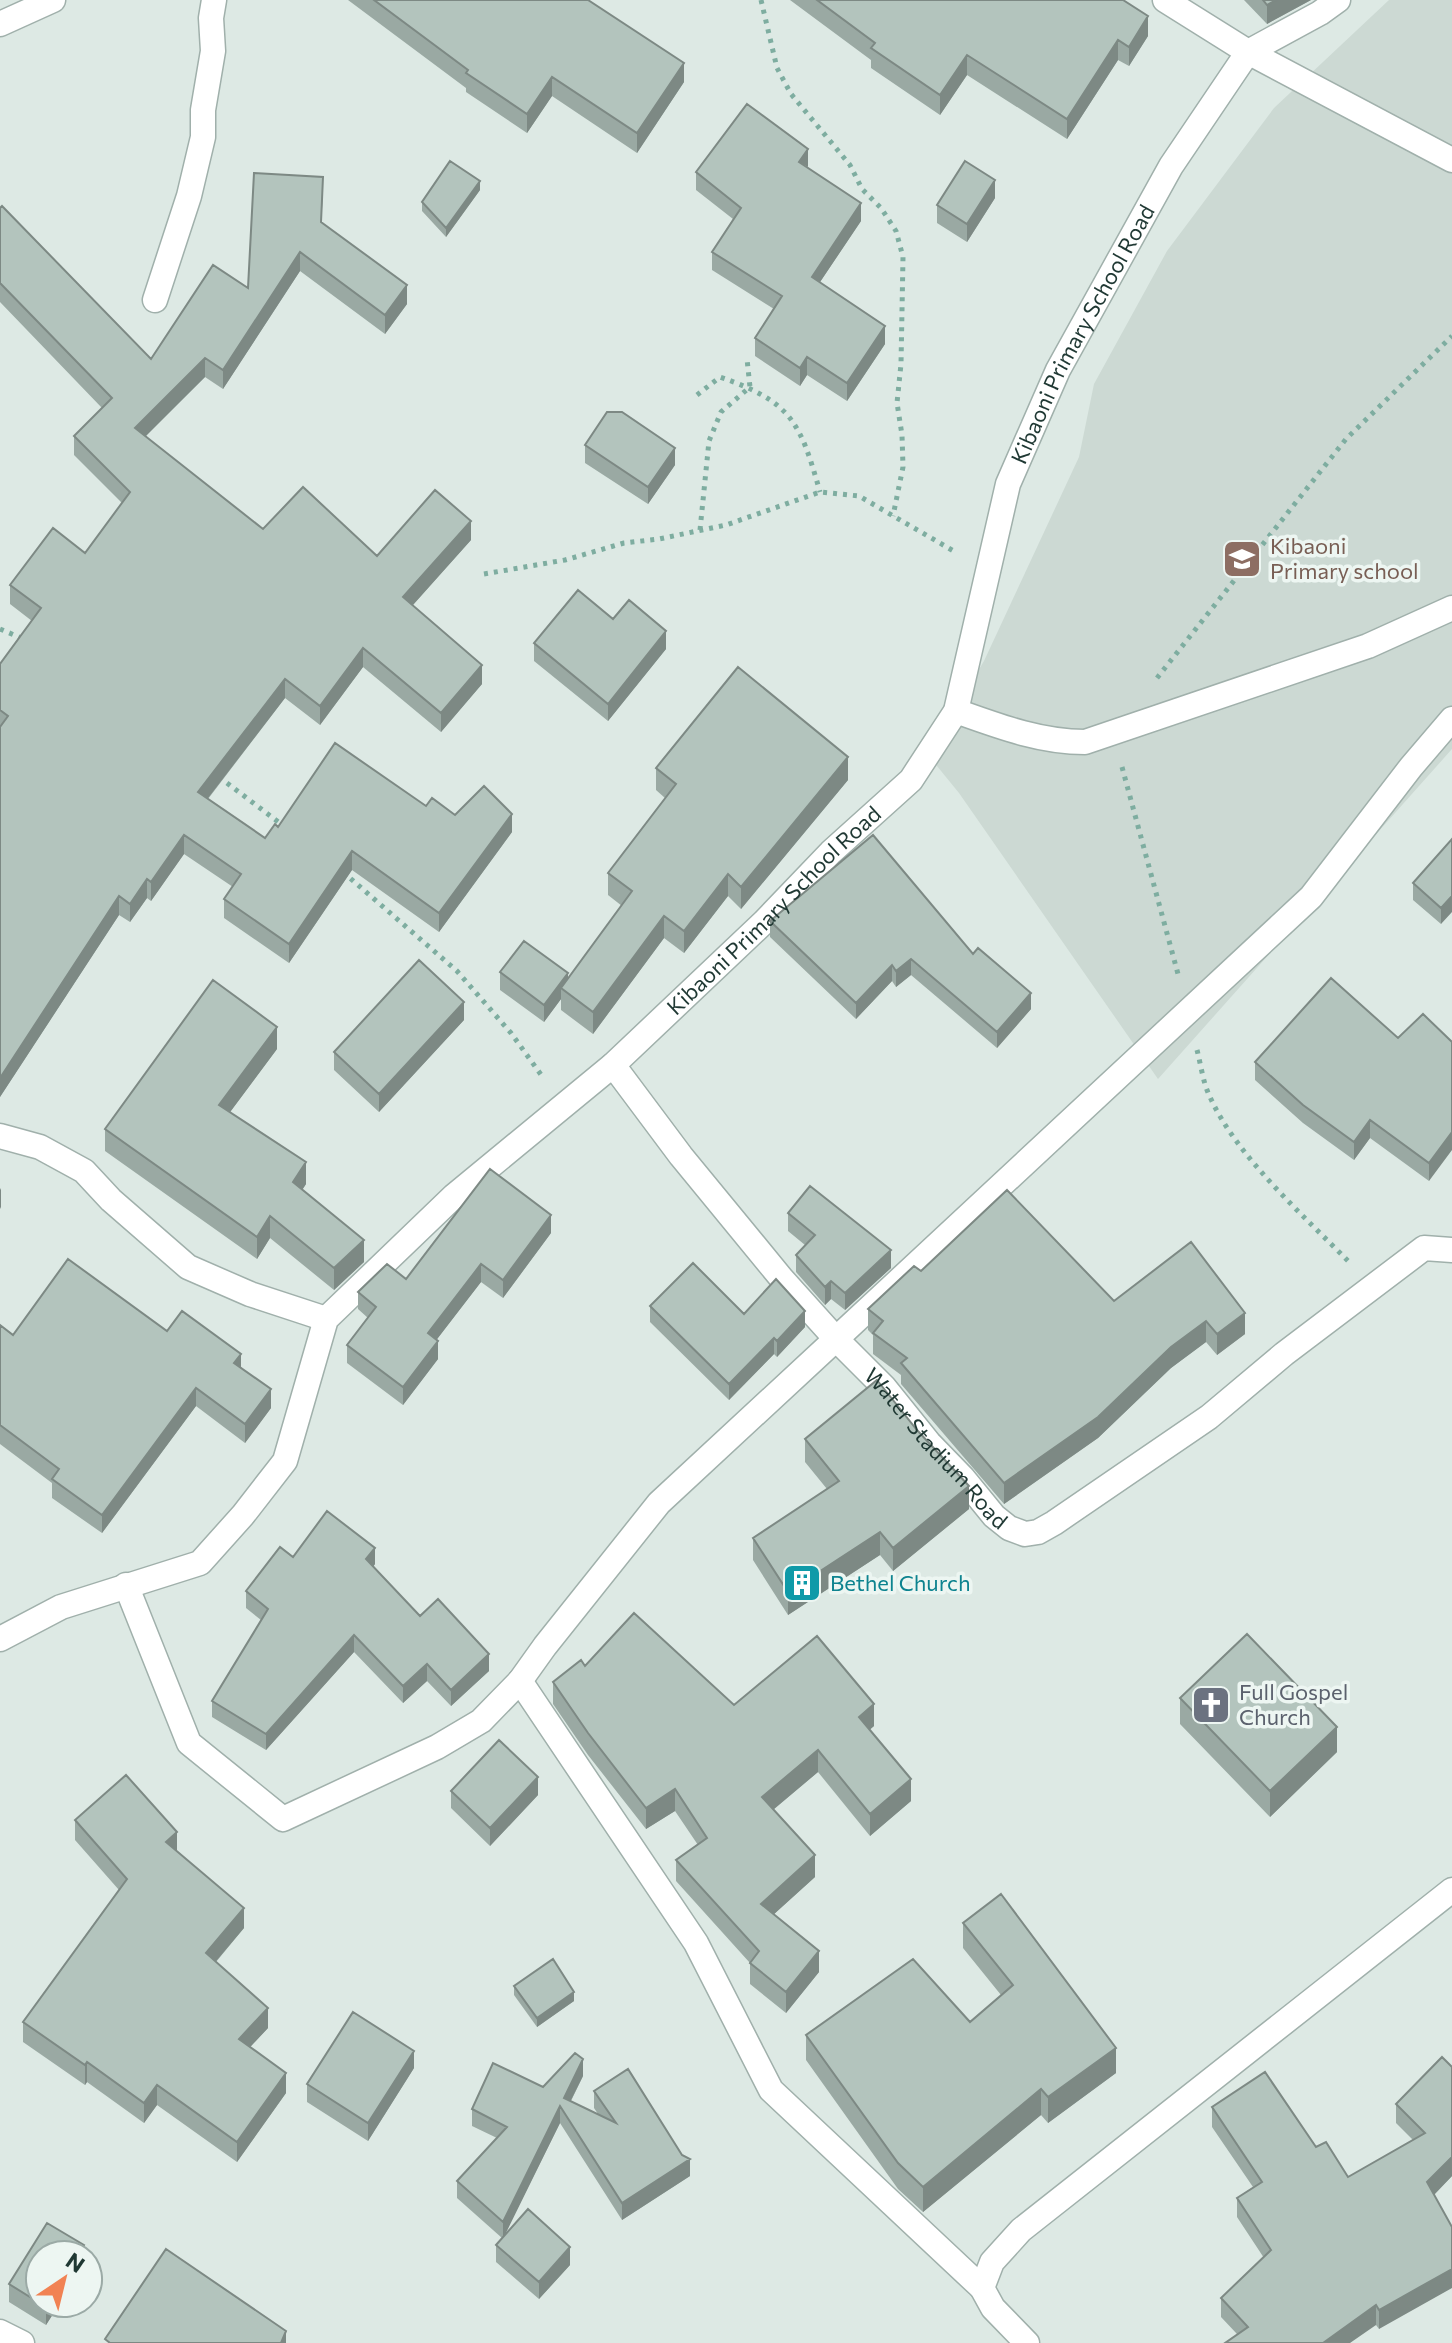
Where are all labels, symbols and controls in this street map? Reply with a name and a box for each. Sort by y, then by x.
street label: Kibaoni Primary School Road [1005,200,1160,468]
place label: Kibaoni Primary school [1270,532,1419,584]
school or university icon: Kibaoni Primary school [1221,538,1263,580]
street label: Kibaoni Primary School Road [661,800,886,1020]
street label: Water Stadium Road [859,1362,1013,1535]
building icon: Bethel Church [781,1562,823,1604]
place label: Bethel Church [830,1569,971,1596]
place label: Full Gospel Church [1239,1678,1348,1730]
church icon: Full Gospel Church [1190,1684,1232,1726]
north arrow [24,2239,104,2319]
text: N [61,2246,90,2278]

